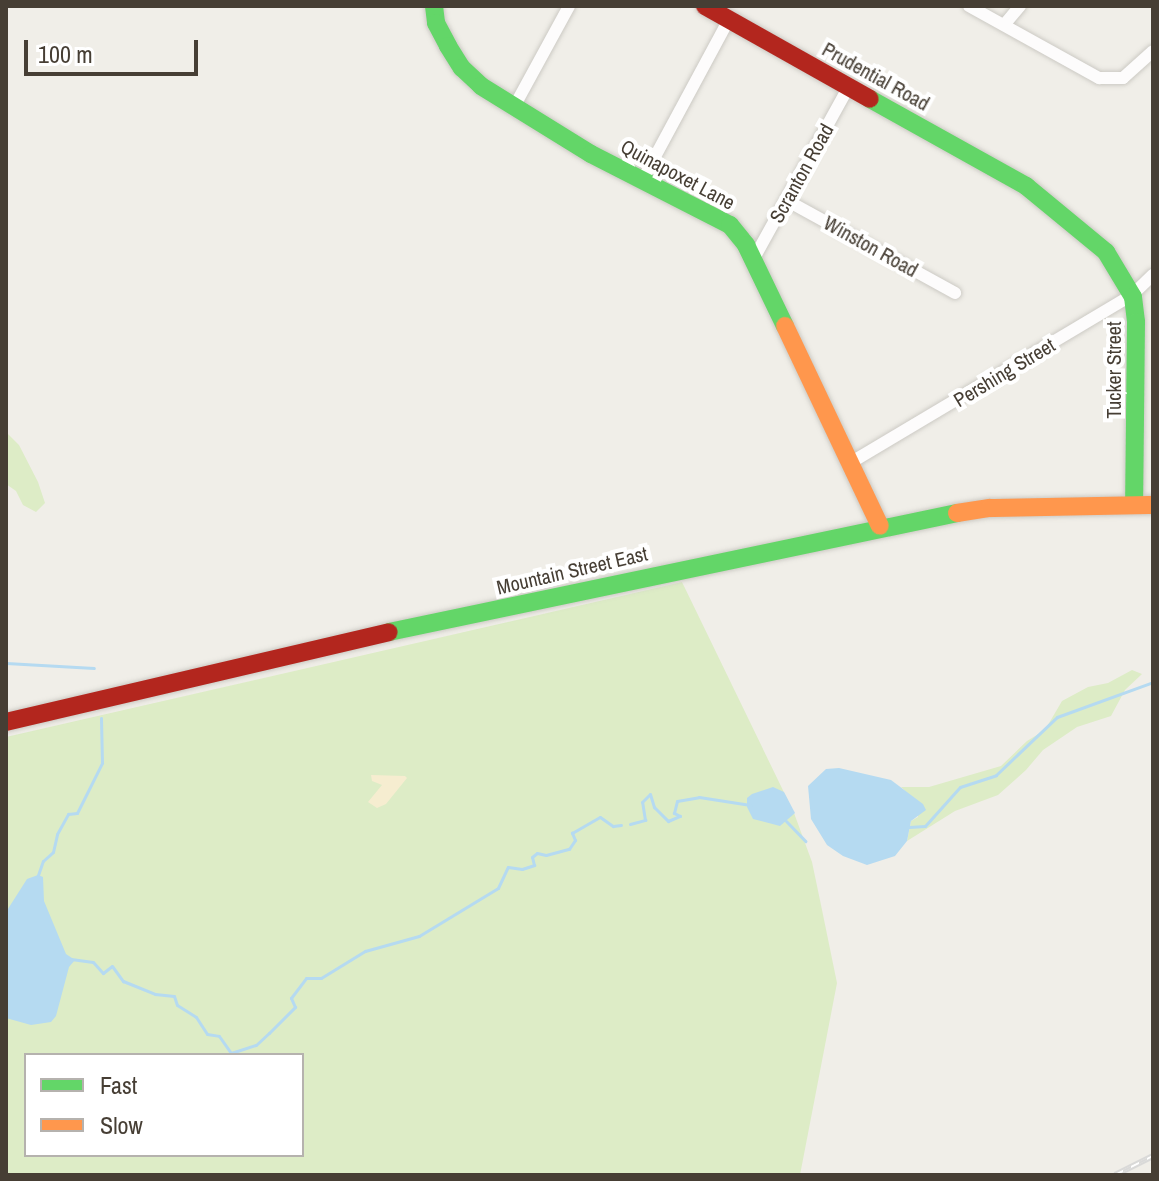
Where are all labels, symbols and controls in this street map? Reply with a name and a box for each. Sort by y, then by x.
scale bar [28,24,202,74]
street label: Prudential Road [818,37,934,115]
text: 100 m [38,38,93,70]
street label: Scranton Road [764,119,838,227]
street label: Quinapoxet Lane [617,134,739,214]
street label: Winston Road [820,210,922,282]
street label: Tucker Street [1101,321,1125,419]
street label: Pershing Street [949,332,1059,412]
street label: Mountain Street East [494,541,650,599]
legend [24,1053,304,1157]
text: Fast [100,1069,137,1101]
text: Slow [100,1109,143,1141]

